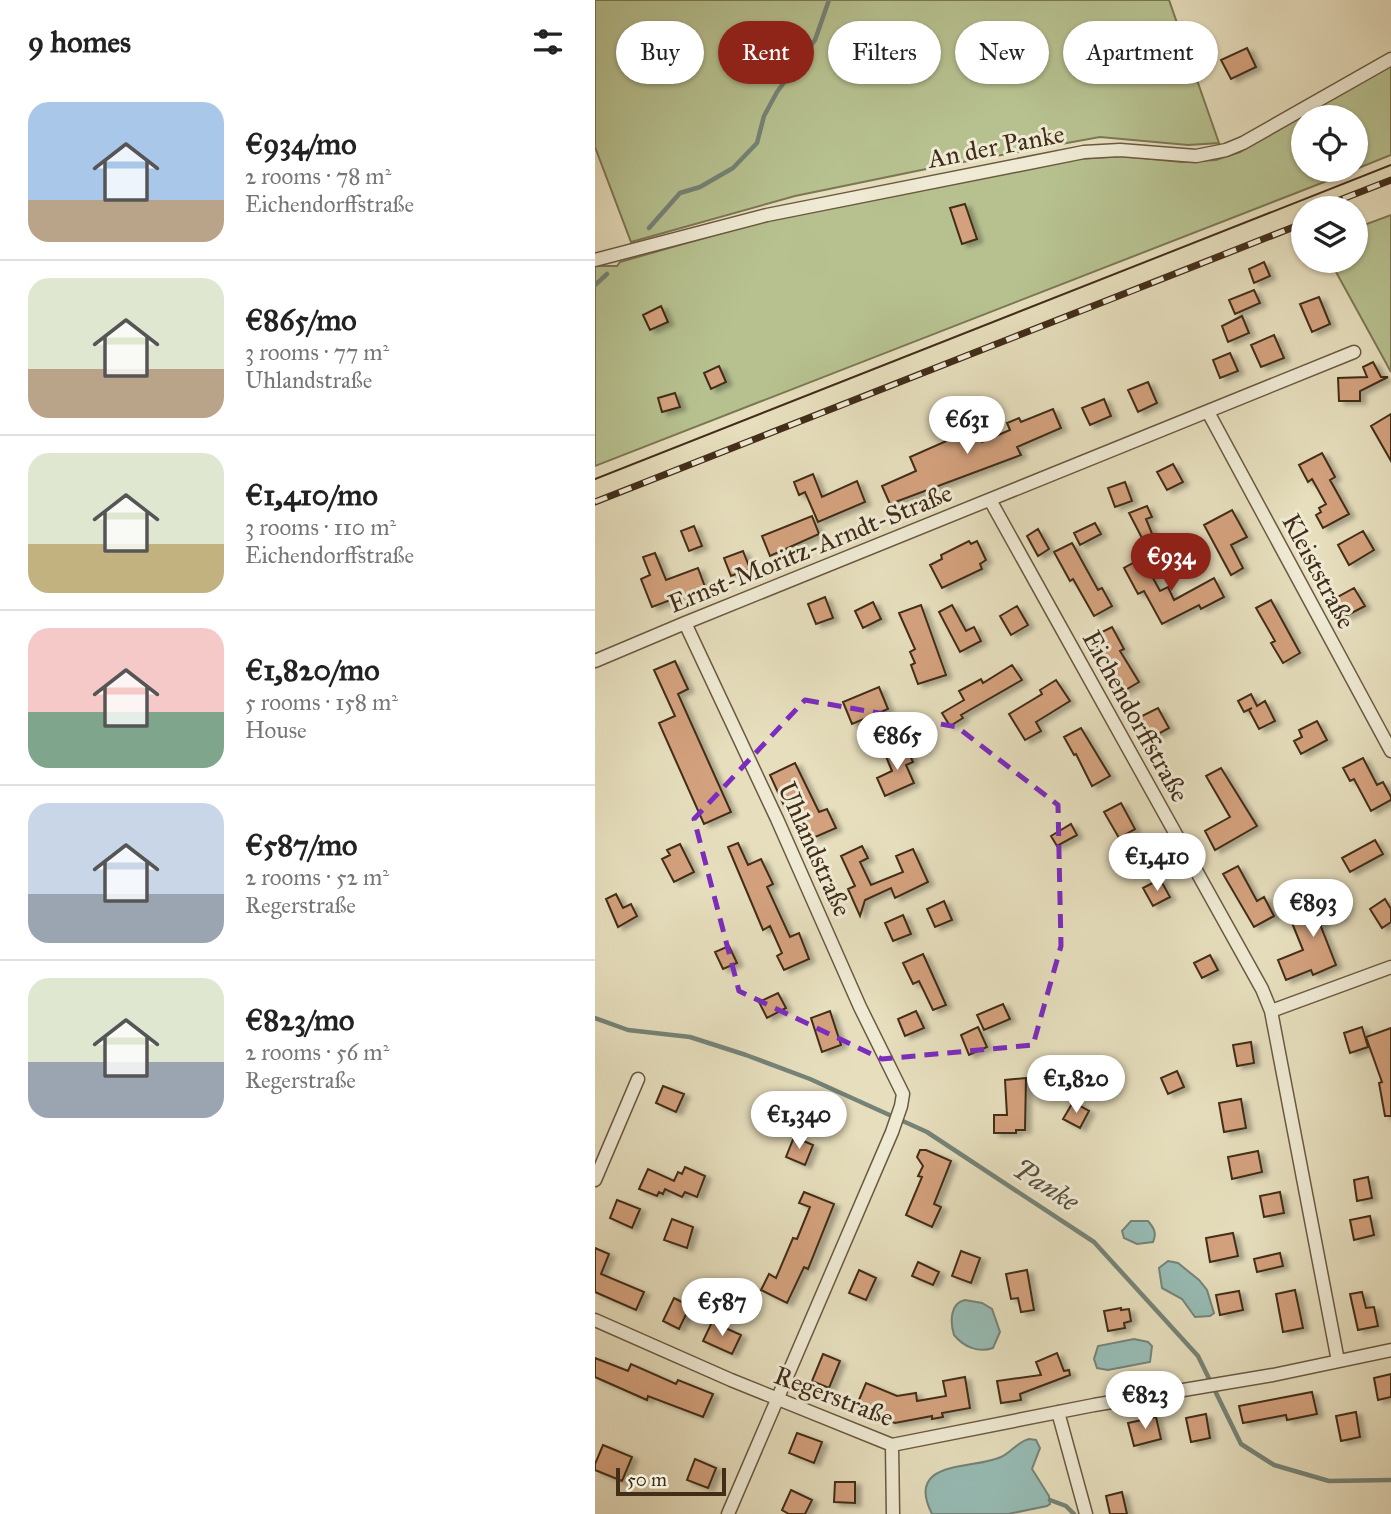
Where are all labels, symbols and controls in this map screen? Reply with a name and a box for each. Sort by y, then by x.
chip: Buy [616,21,704,84]
chip: Rent [718,21,814,84]
chip: Filters [828,21,941,84]
chip: New [955,21,1049,84]
chip: Apartment [1063,21,1218,84]
icon: filters [529,23,567,61]
text: 9 homes [28,24,131,60]
map controls [1291,105,1368,273]
button: locate [1291,105,1368,182]
street label: An der Panke [924,117,1067,175]
text: €934/mo [245,126,357,162]
icon: home [84,130,168,214]
text: 2 rooms · 78 m² [245,162,391,190]
text: Eichendorffstraße [245,190,414,218]
button: layers [1291,196,1368,273]
text: €865/mo [245,302,357,338]
icon: home [84,306,168,390]
text: 3 rooms · 77 m² [245,338,389,366]
text: Uhlandstraße [245,366,372,394]
pin: €631 [926,396,1008,456]
text: €631 [945,405,989,433]
street label: Ernst-Moritz-Arndt-Straße [663,476,957,620]
text: €1,410/mo [245,477,378,513]
icon: home [84,481,168,565]
street label: Kleiststraße [1275,508,1363,634]
text: 3 rooms · 110 m² [245,513,396,541]
pin: €934 [1130,534,1212,593]
text: Eichendorffstraße [245,541,414,569]
text: €934 [1147,542,1195,570]
street label: Eichendorffstraße [1076,625,1196,808]
text: €1,820/mo [245,652,380,688]
icon: home [84,656,168,740]
text: 5 rooms · 158 m² [245,688,398,716]
pin: €865 [856,712,938,772]
text: House [245,716,307,744]
text: €865 [873,721,921,749]
street label: Uhlandstraße [771,777,859,921]
text: €587/mo [245,827,357,863]
icon: home [84,831,168,915]
pin: €1,410 [1100,834,1214,893]
text: €1,410 [1125,842,1189,870]
text: 2 rooms · 52 m² [245,863,389,891]
pin: €893 [1272,880,1354,939]
text: €893 [1289,888,1337,916]
text: Regerstraße [245,891,356,919]
text: €823/mo [245,1002,354,1038]
icon: home [84,1006,168,1090]
text: 2 rooms · 56 m² [245,1038,389,1066]
pin: €1,820 [1019,1056,1133,1115]
text: €1,820 [1043,1064,1109,1092]
text: Regerstraße [245,1066,356,1094]
pin: €1,340 [742,1092,856,1151]
text: €1,340 [767,1100,831,1128]
water label: Panke [1007,1151,1086,1219]
pin: €587 [681,1278,763,1338]
text: €587 [697,1287,747,1315]
street label: Regerstraße [770,1359,898,1433]
pin: €823 [1104,1372,1186,1431]
text: €823 [1122,1380,1168,1408]
scale bar [616,1465,726,1497]
text: 50 m [627,1468,667,1491]

